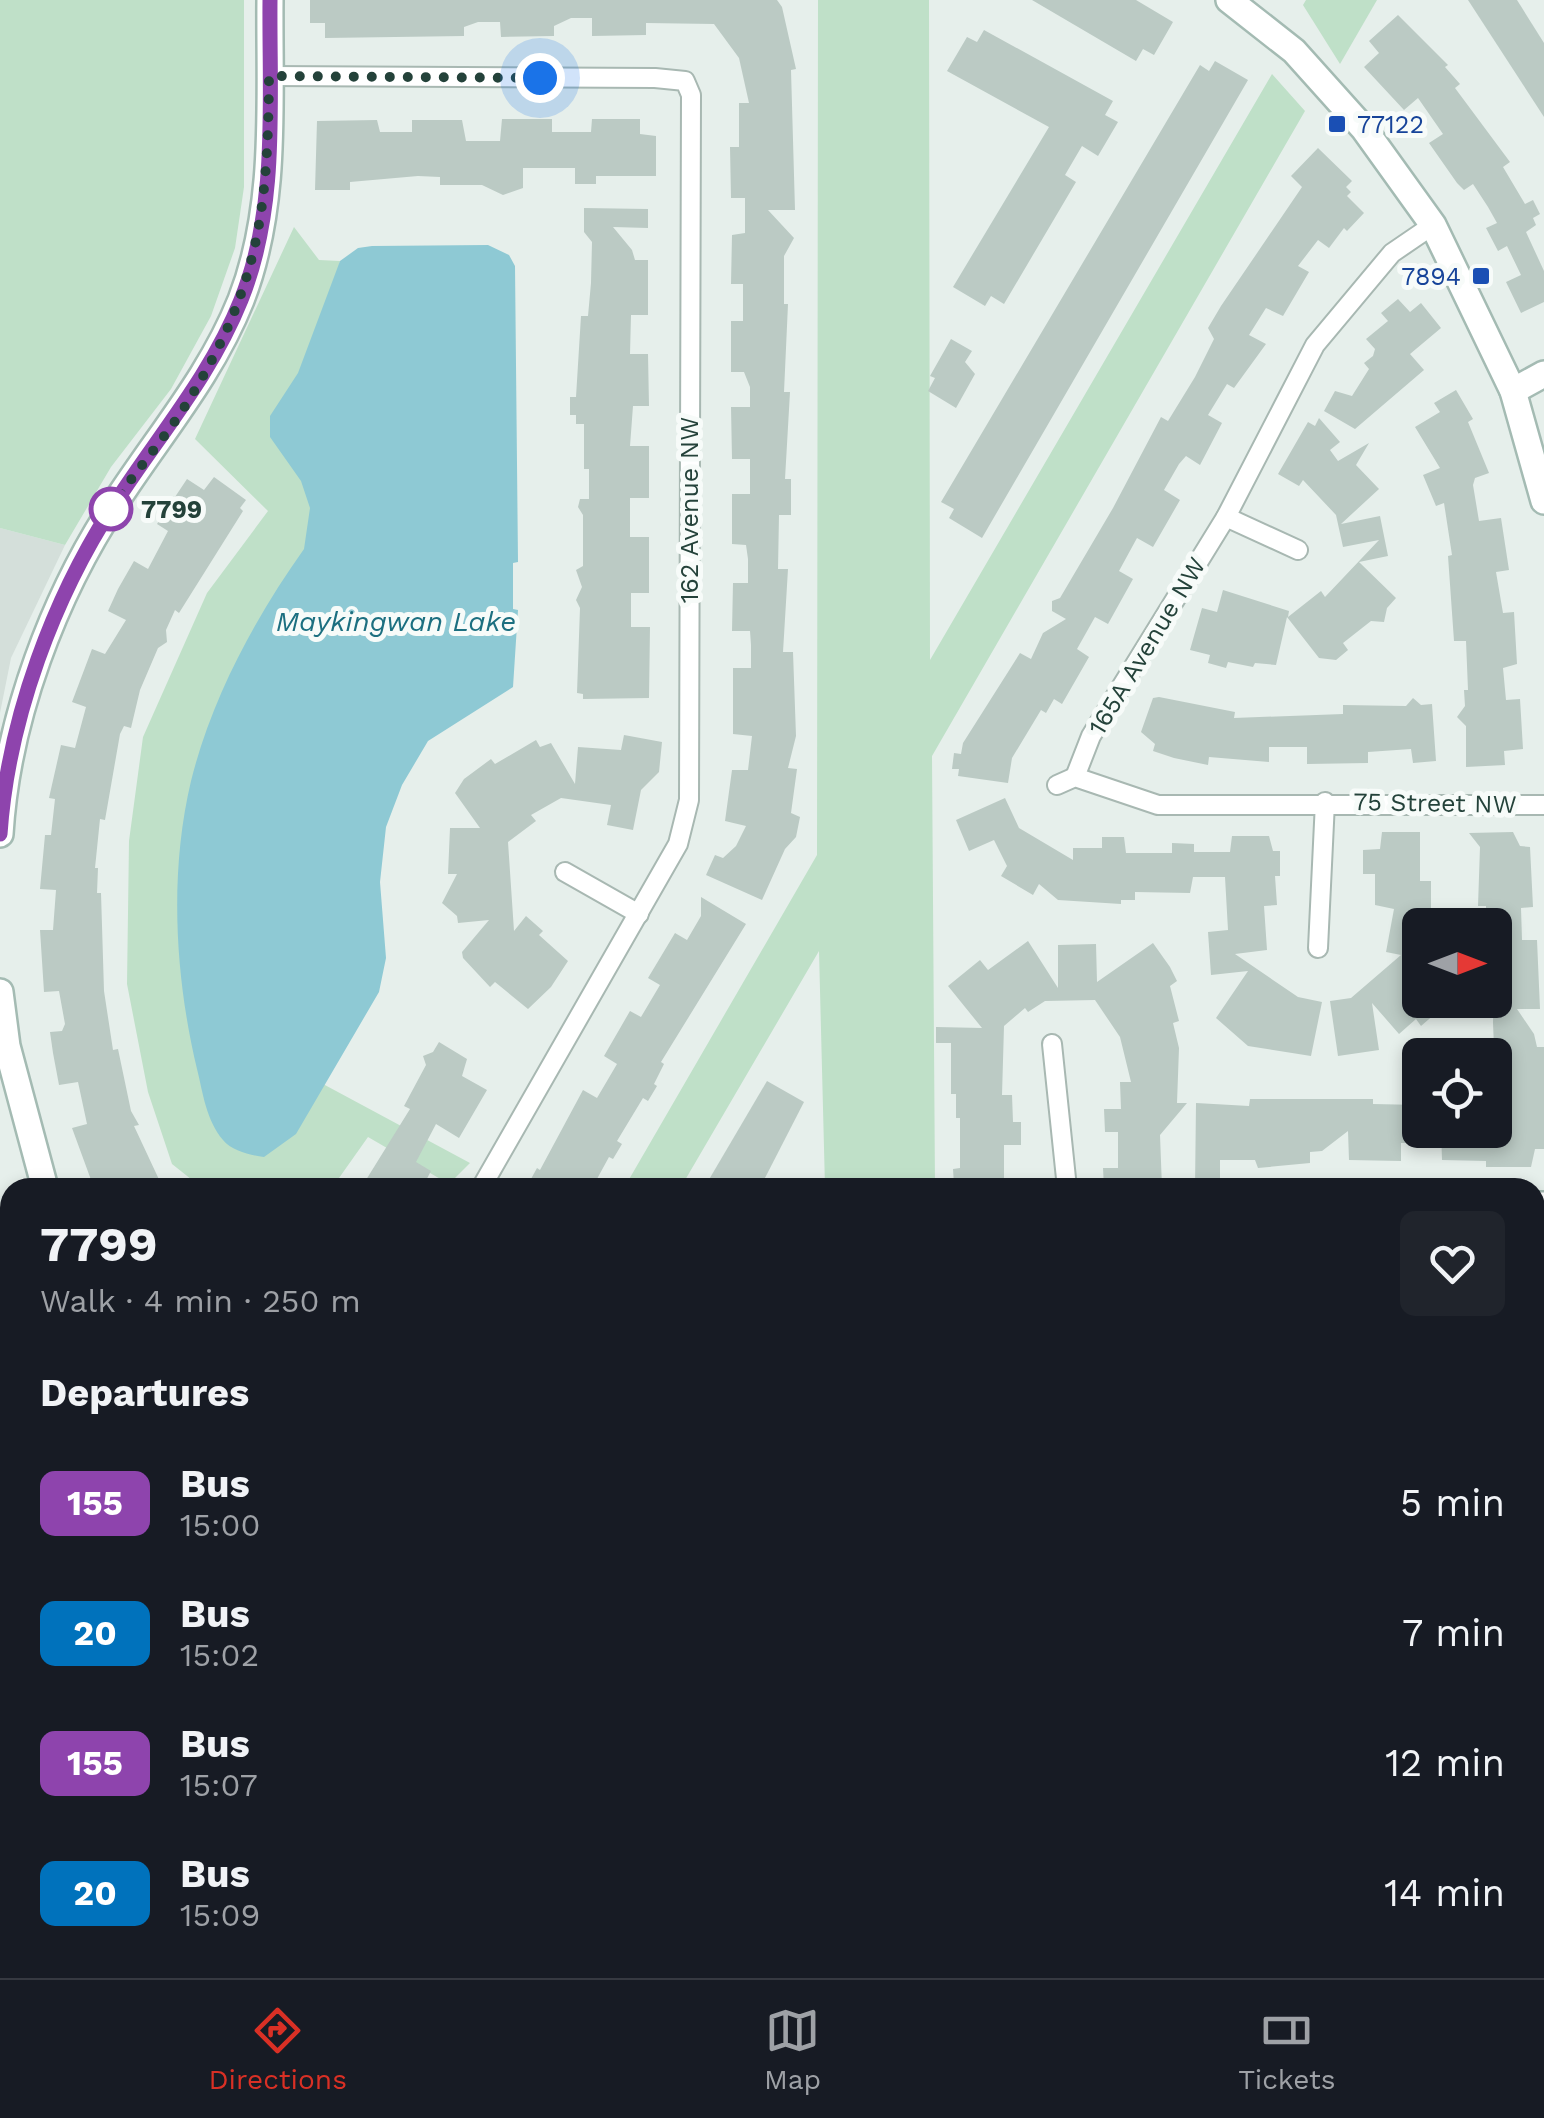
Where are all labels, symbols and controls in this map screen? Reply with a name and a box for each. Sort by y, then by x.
your location [515,53,565,103]
place label: 77122 [1357,110,1424,139]
marker: 77122 [1326,113,1348,135]
place label: 7894 [1401,262,1461,291]
marker: 7894 [1470,265,1492,287]
street label: 162 Avenue NW [675,417,704,603]
marker: 7799 [90,488,132,530]
place label: 7799 [141,495,202,524]
street label: 165A Avenue NW [1083,552,1211,740]
water label: Maykingwan Lake [276,605,516,638]
street label: 75 Street NW [1353,787,1517,819]
north arrow [1402,908,1512,1018]
map controls [1402,908,1512,1148]
button: locate [1402,1038,1512,1148]
button: heart [1400,1211,1505,1316]
text: 7799 [40,1216,158,1273]
text: Walk · 4 min · 250 m [40,1282,361,1320]
text: Departures [40,1371,249,1415]
text: Bus [180,1462,250,1506]
text: 5 min [1400,1481,1505,1525]
text: 155 [67,1482,123,1524]
text: 15:00 [180,1506,260,1544]
text: Bus [180,1592,250,1636]
text: 7 min [1402,1611,1505,1655]
text: 20 [73,1612,117,1654]
text: 15:02 [180,1636,259,1674]
text: Bus [180,1722,250,1766]
text: 12 min [1385,1741,1505,1785]
text: 155 [67,1742,123,1784]
text: 15:07 [180,1766,258,1804]
text: Bus [180,1852,250,1896]
text: 14 min [1384,1871,1505,1915]
text: 20 [73,1872,117,1914]
text: 15:09 [180,1896,260,1934]
tab: Directions [209,2003,347,2096]
tab: Map [764,2003,821,2096]
tab: Tickets [1238,2003,1335,2096]

